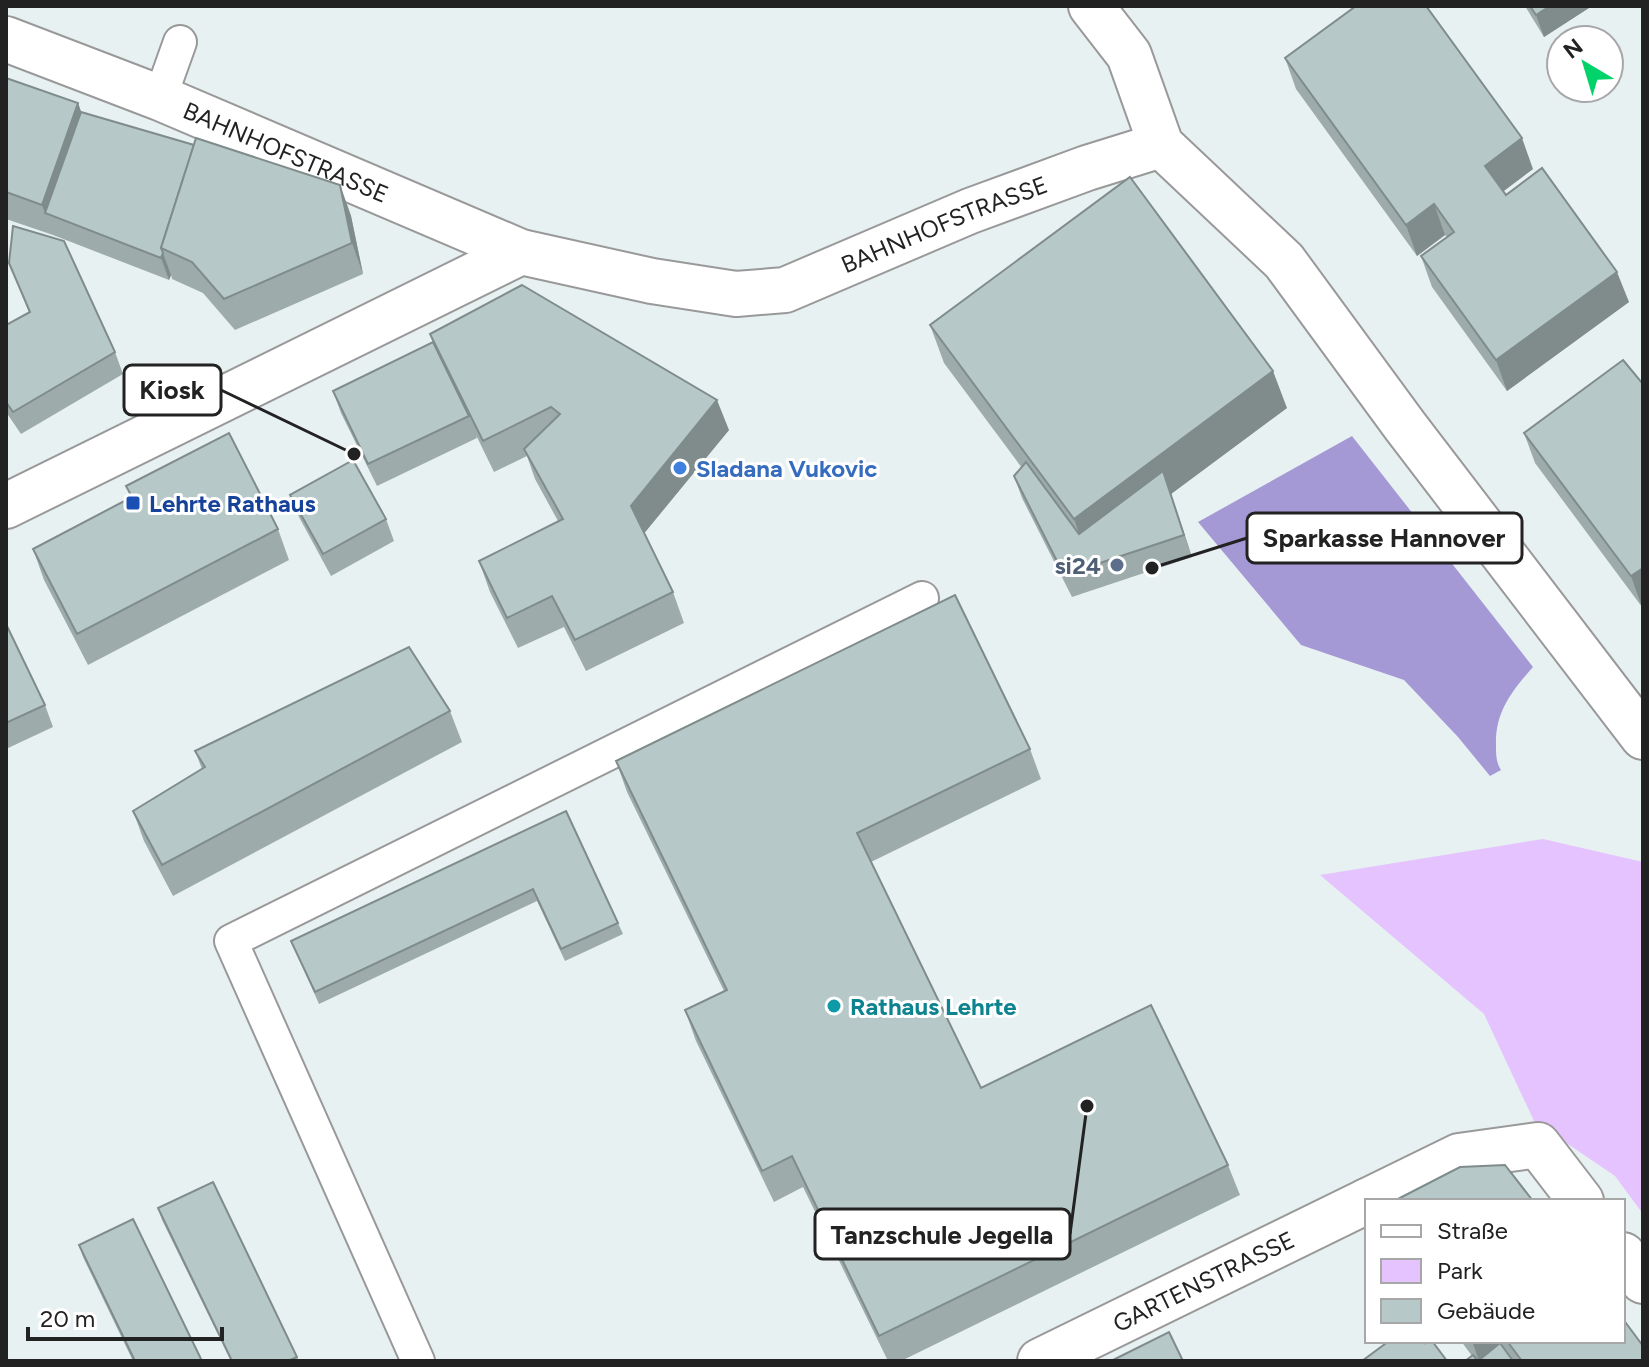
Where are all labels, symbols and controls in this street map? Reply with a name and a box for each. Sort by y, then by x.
north arrow [1545,24,1625,104]
text: N [1558,33,1588,65]
street label: BAHNHOFSTRASSE [179,95,393,208]
street label: BAHNHOFSTRASSE [836,169,1051,279]
callout: Kiosk [124,365,221,415]
text: Kiosk [139,374,205,406]
place label: Sladana Vukovic [696,454,877,483]
marker: Sladana Vukovic [671,459,689,477]
place label: Lehrte Rathaus [149,489,316,518]
marker: Lehrte Rathaus [124,494,142,512]
callout: Sparkasse Hannover [1247,513,1522,563]
text: Sparkasse Hannover [1263,522,1506,554]
place label: si24 [1054,551,1101,580]
marker: si24 [1108,556,1126,574]
place label: Rathaus Lehrte [850,992,1017,1021]
marker: Rathaus Lehrte [825,997,843,1015]
legend [1365,1199,1625,1343]
callout: Tanzschule Jegella [815,1209,1070,1259]
text: Straße [1437,1216,1508,1245]
text: Tanzschule Jegella [831,1219,1053,1251]
street label: GARTENSTRASSE [1108,1224,1299,1338]
text: Park [1437,1256,1483,1285]
scale bar [28,1291,222,1341]
text: Gebäude [1437,1296,1535,1325]
text: 20 m [40,1304,95,1333]

